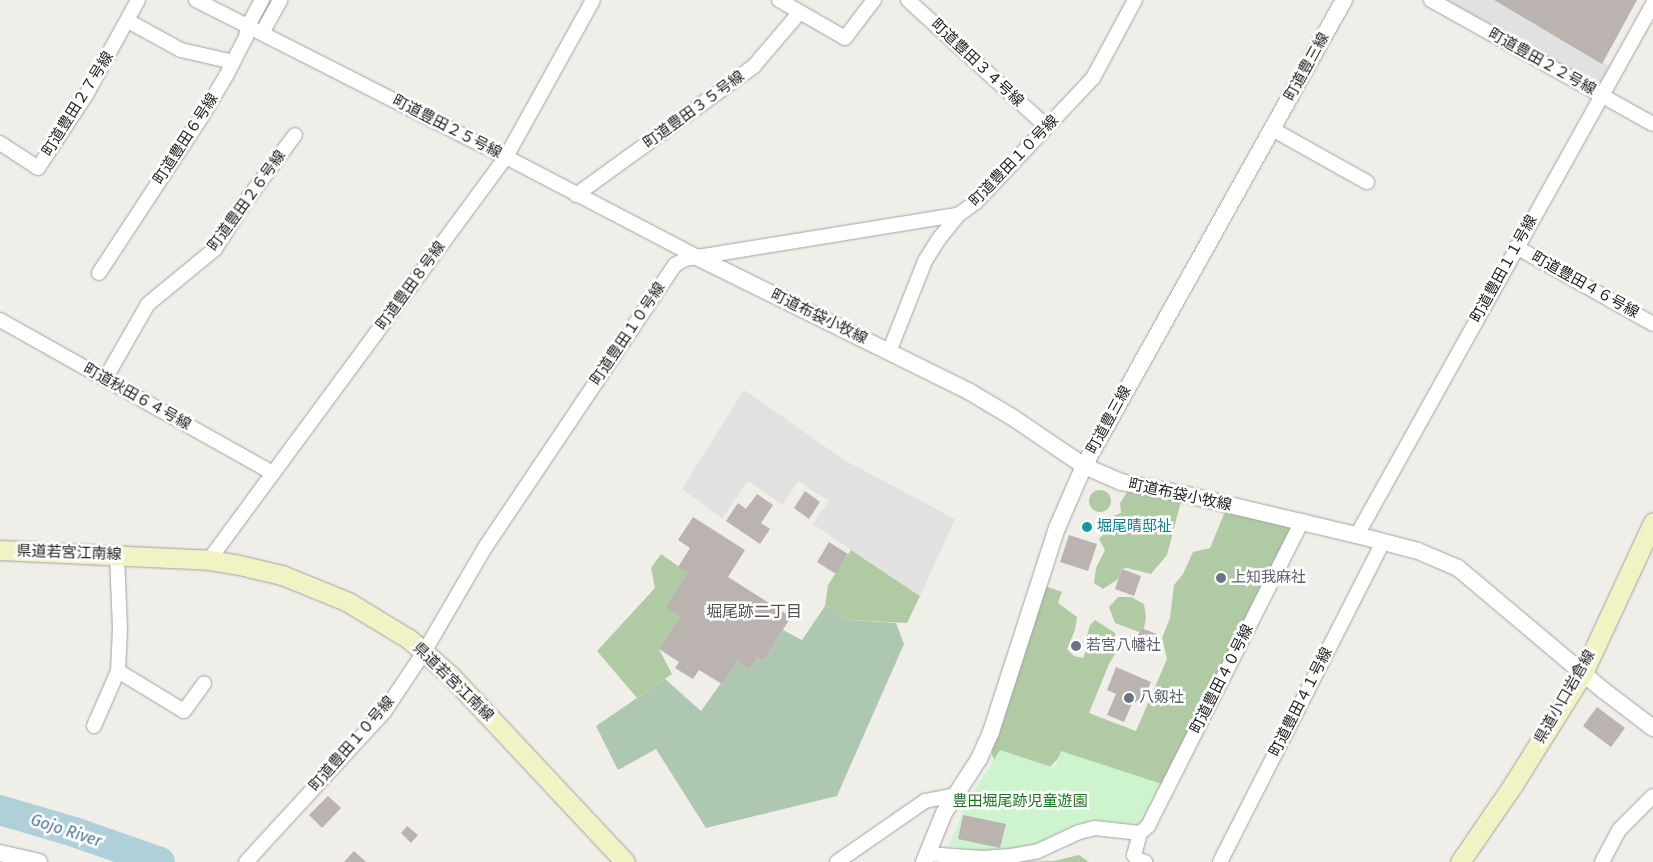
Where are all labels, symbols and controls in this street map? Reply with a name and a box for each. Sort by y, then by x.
street label: 町道豊田３４号線 [927,15,1027,111]
street label: 町道豊田２２号線 [1485,25,1599,99]
street label: 町道豊三線 [1281,30,1333,104]
street label: 町道豊田２７号線 [39,48,117,160]
street label: 町道豊田３５号線 [640,67,748,153]
street label: 町道豊田６号線 [150,90,222,188]
street label: 町道豊田２５号線 [389,92,505,162]
street label: 町道豊田１０号線 [966,112,1062,210]
street label: 町道豊田２６号線 [204,147,290,255]
street label: 町道豊田１１号線 [1467,212,1541,326]
street label: 町道豊田８号線 [373,238,449,334]
street label: 町道豊田４６号線 [1528,248,1642,322]
street label: 町道豊田１０号線 [587,279,669,389]
street label: 町道布袋小牧線 [768,286,870,348]
street label: 町道秋田６４号線 [80,360,194,434]
street label: 町道豊三線 [1083,383,1135,457]
street label: 町道布袋小牧線 [1127,475,1233,515]
place label: 堀尾晴邸祉 [1097,518,1172,536]
marker: 堀尾晴邸祉 [1081,521,1093,533]
street label: 県道若宮江南線 [16,542,122,564]
place label: 上知我麻社 [1231,569,1306,587]
marker: 上知我麻社 [1215,572,1227,584]
district label: 堀尾跡二丁目 [706,602,802,622]
street label: 町道豊田４０号線 [1187,621,1257,737]
place label: 若宮八幡社 [1086,637,1161,655]
street label: 県道若宮江南線 [409,639,497,725]
marker: 若宮八幡社 [1070,640,1082,652]
street label: 町道豊田４１号線 [1266,644,1336,760]
street label: 県道小口岩倉線 [1531,647,1599,747]
place label: 八剱社 [1139,689,1184,707]
marker: 八剱社 [1123,692,1135,704]
street label: 町道豊田１０号線 [306,693,398,795]
park label: 豊田堀尾跡児童遊園 [953,793,1087,811]
water label: Gojo River [28,811,104,851]

